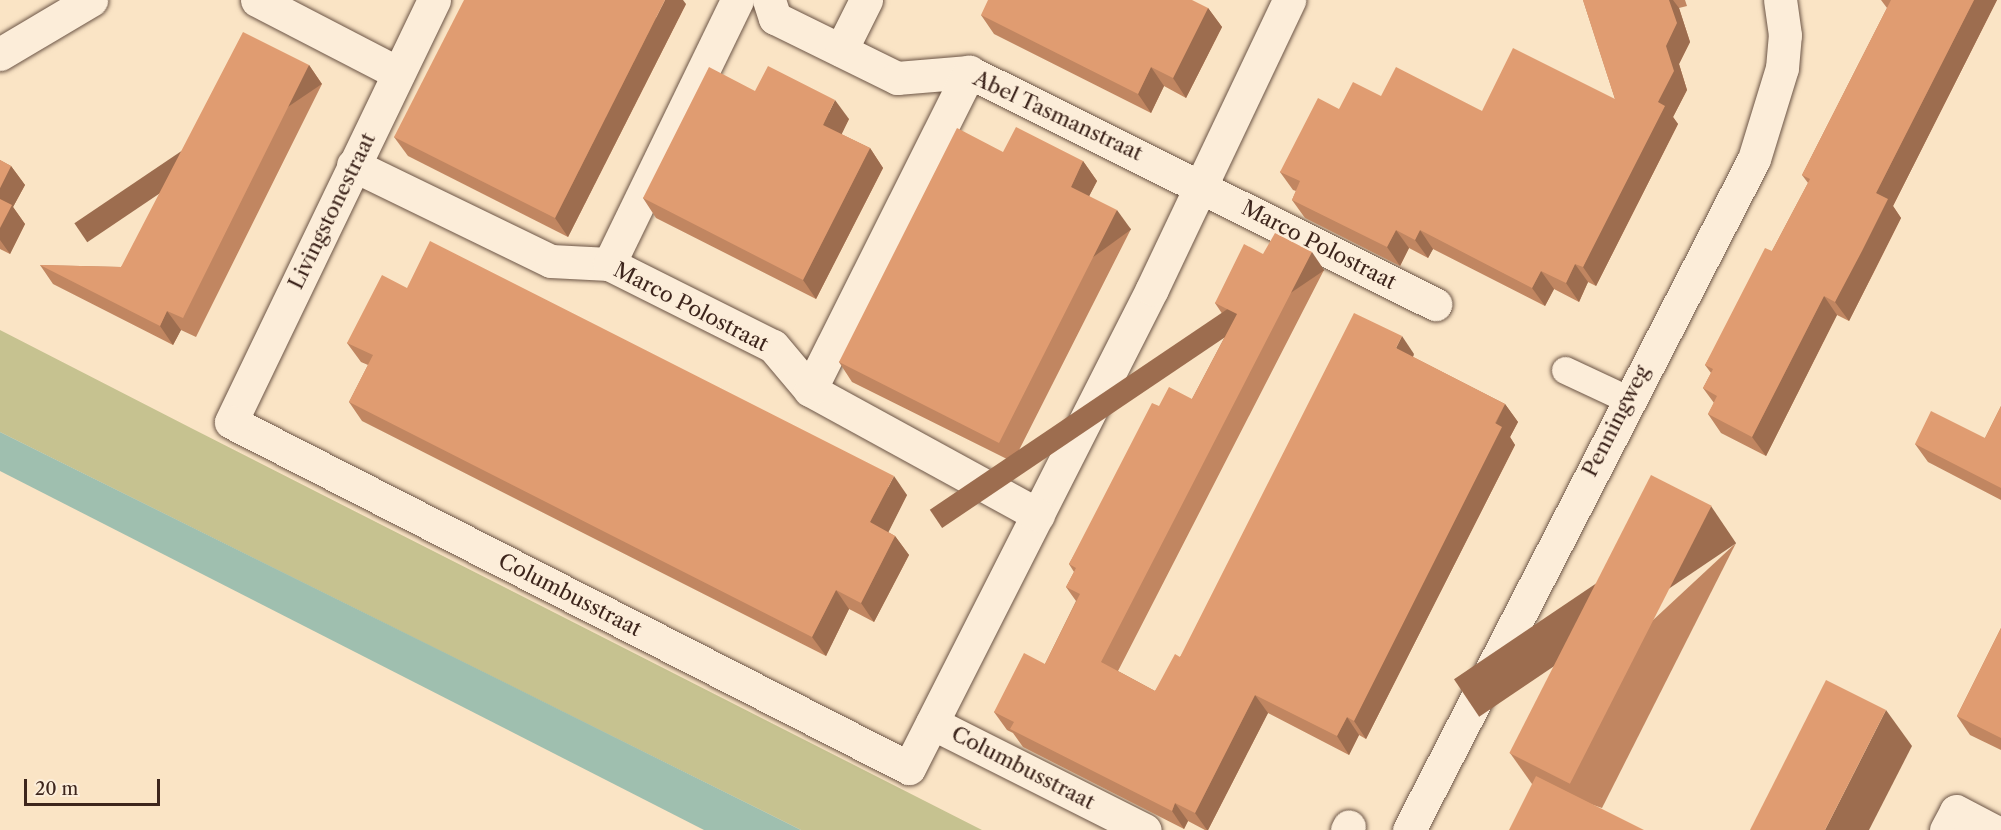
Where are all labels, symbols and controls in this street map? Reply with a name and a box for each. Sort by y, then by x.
street label: Abel Tasmanstraat [969,66,1147,166]
street label: Livingstonestraat [283,129,381,293]
street label: Marco Polostraat [1237,195,1401,295]
street label: Marco Polostraat [609,257,773,357]
street label: Penningweg [1577,361,1655,481]
street label: Columbusstraat [494,548,646,642]
street label: Columbusstraat [947,721,1099,815]
scale bar [27,767,164,805]
text: 20 m [35,778,78,800]

